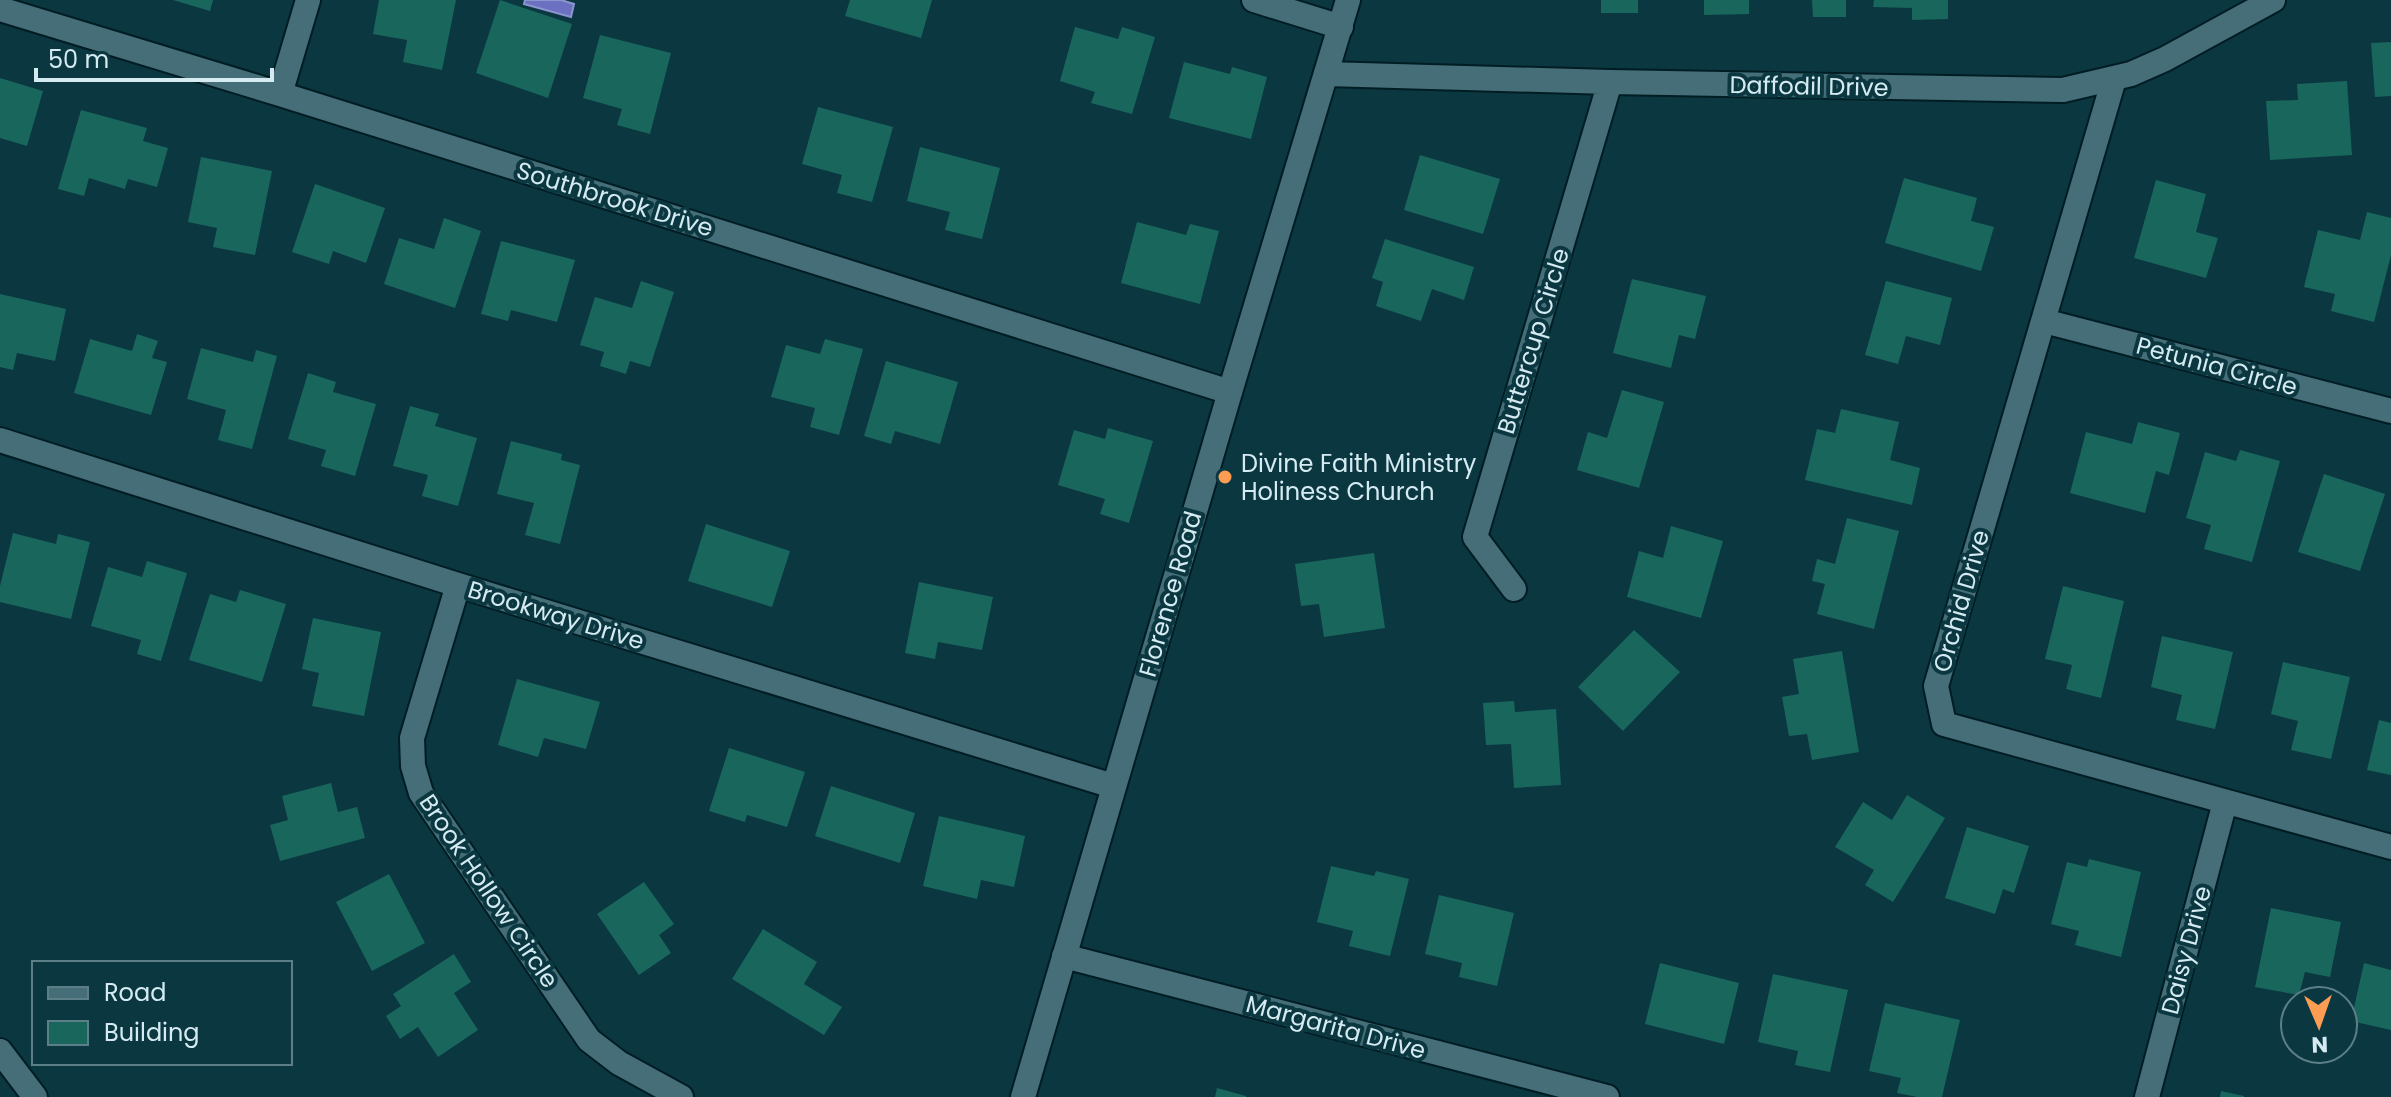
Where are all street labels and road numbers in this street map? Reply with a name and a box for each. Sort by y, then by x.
street label: Daffodil Drive [1729,68,1889,104]
street label: Southbrook Drive [513,153,717,245]
street label: Buttercup Circle [1489,244,1577,438]
street label: Petunia Circle [2133,329,2301,403]
street label: Florence Road [1131,507,1209,681]
street label: Orchid Drive [1925,526,1997,676]
street label: Brookway Drive [464,573,648,657]
street label: Brook Hollow Circle [412,788,566,994]
street label: Daisy Drive [2153,882,2219,1018]
street label: Margarita Drive [1243,987,1429,1067]

